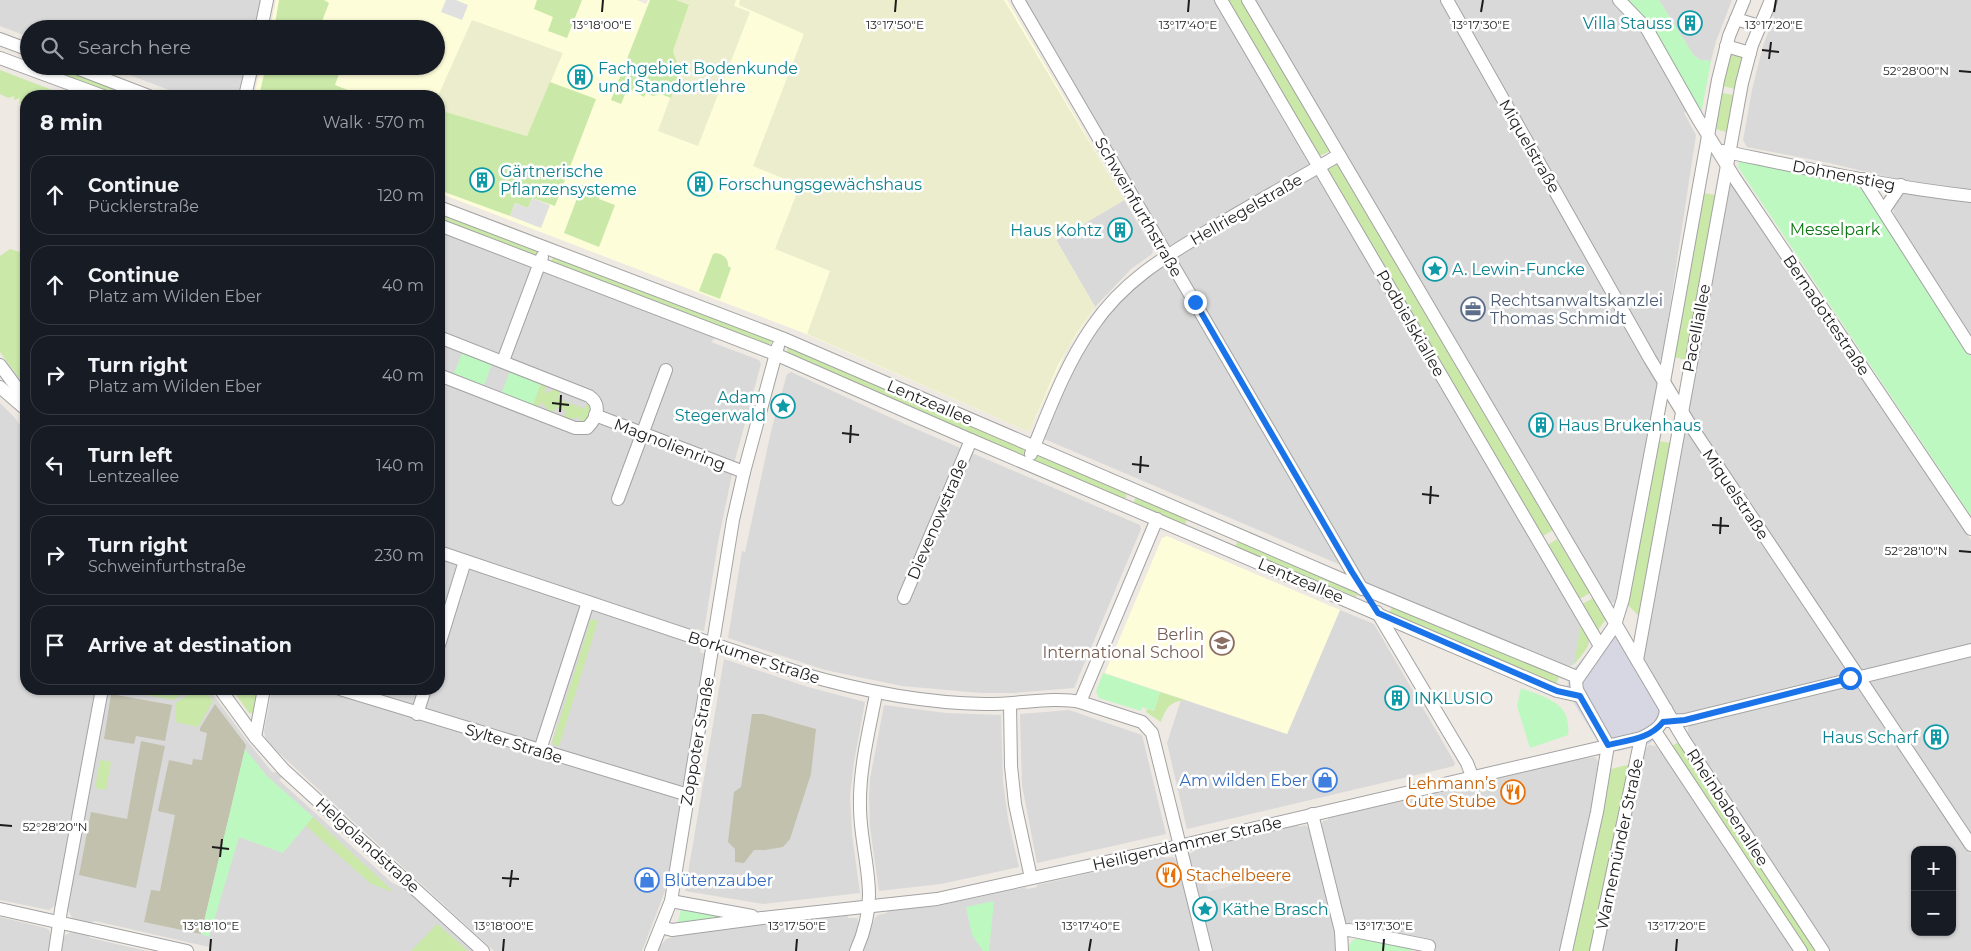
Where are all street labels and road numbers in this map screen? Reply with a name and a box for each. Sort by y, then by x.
street label: Miquelstraße [1495,96,1564,196]
street label: Schweinfurthstraße [1091,134,1186,280]
street label: Dohnenstieg [1791,156,1897,195]
street label: Hellriegelstraße [1187,170,1306,249]
street label: Bernadottestraße [1779,251,1874,379]
street label: Podbielskiallee [1372,266,1449,380]
street label: Pacelliallee [1679,282,1714,374]
street label: Lentzeallee [884,376,975,429]
street label: Magnolienring [611,414,728,474]
street label: Miquelstraße [1698,445,1773,543]
street label: Dievenowstraße [903,456,972,583]
street label: Lentzeallee [1255,554,1346,607]
street label: Borkumer Straße [685,627,822,688]
street label: Zoppoter Straße [677,675,718,807]
street label: Sylter Straße [463,720,565,767]
street label: Rheinbabenallee [1683,745,1773,870]
street label: Warnemünder Straße [1592,757,1647,932]
street label: Helgolandstraße [312,794,424,897]
street label: Heiligendammer Straße [1091,812,1283,875]

